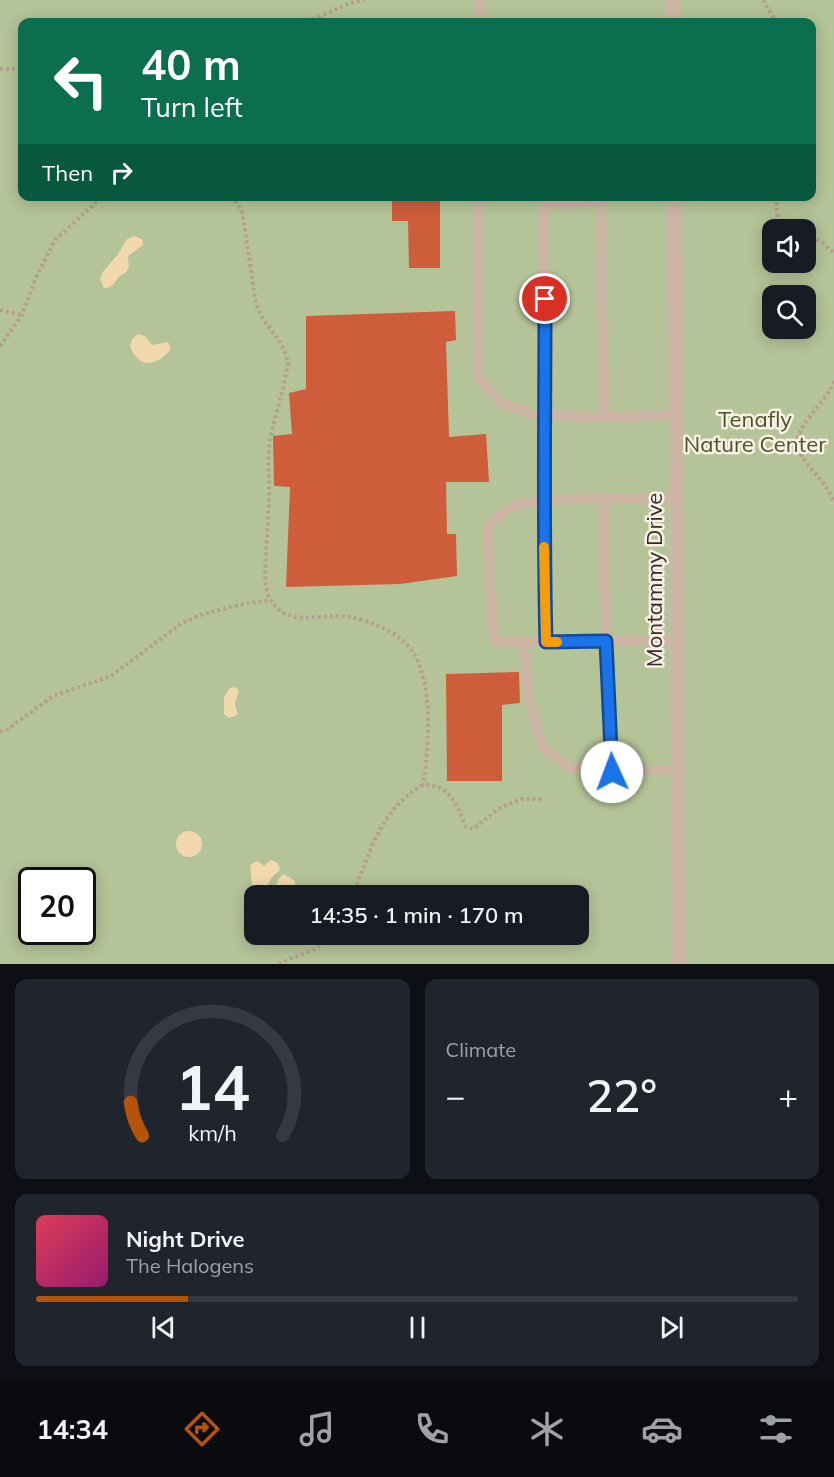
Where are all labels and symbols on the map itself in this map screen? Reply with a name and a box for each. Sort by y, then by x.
pin [519,273,570,324]
park label: Tenafly Nature Center [684,405,826,458]
street label: Montammy Drive [640,493,668,667]
position arrow [580,740,644,804]
speed limit sign: 20 [18,867,96,945]

